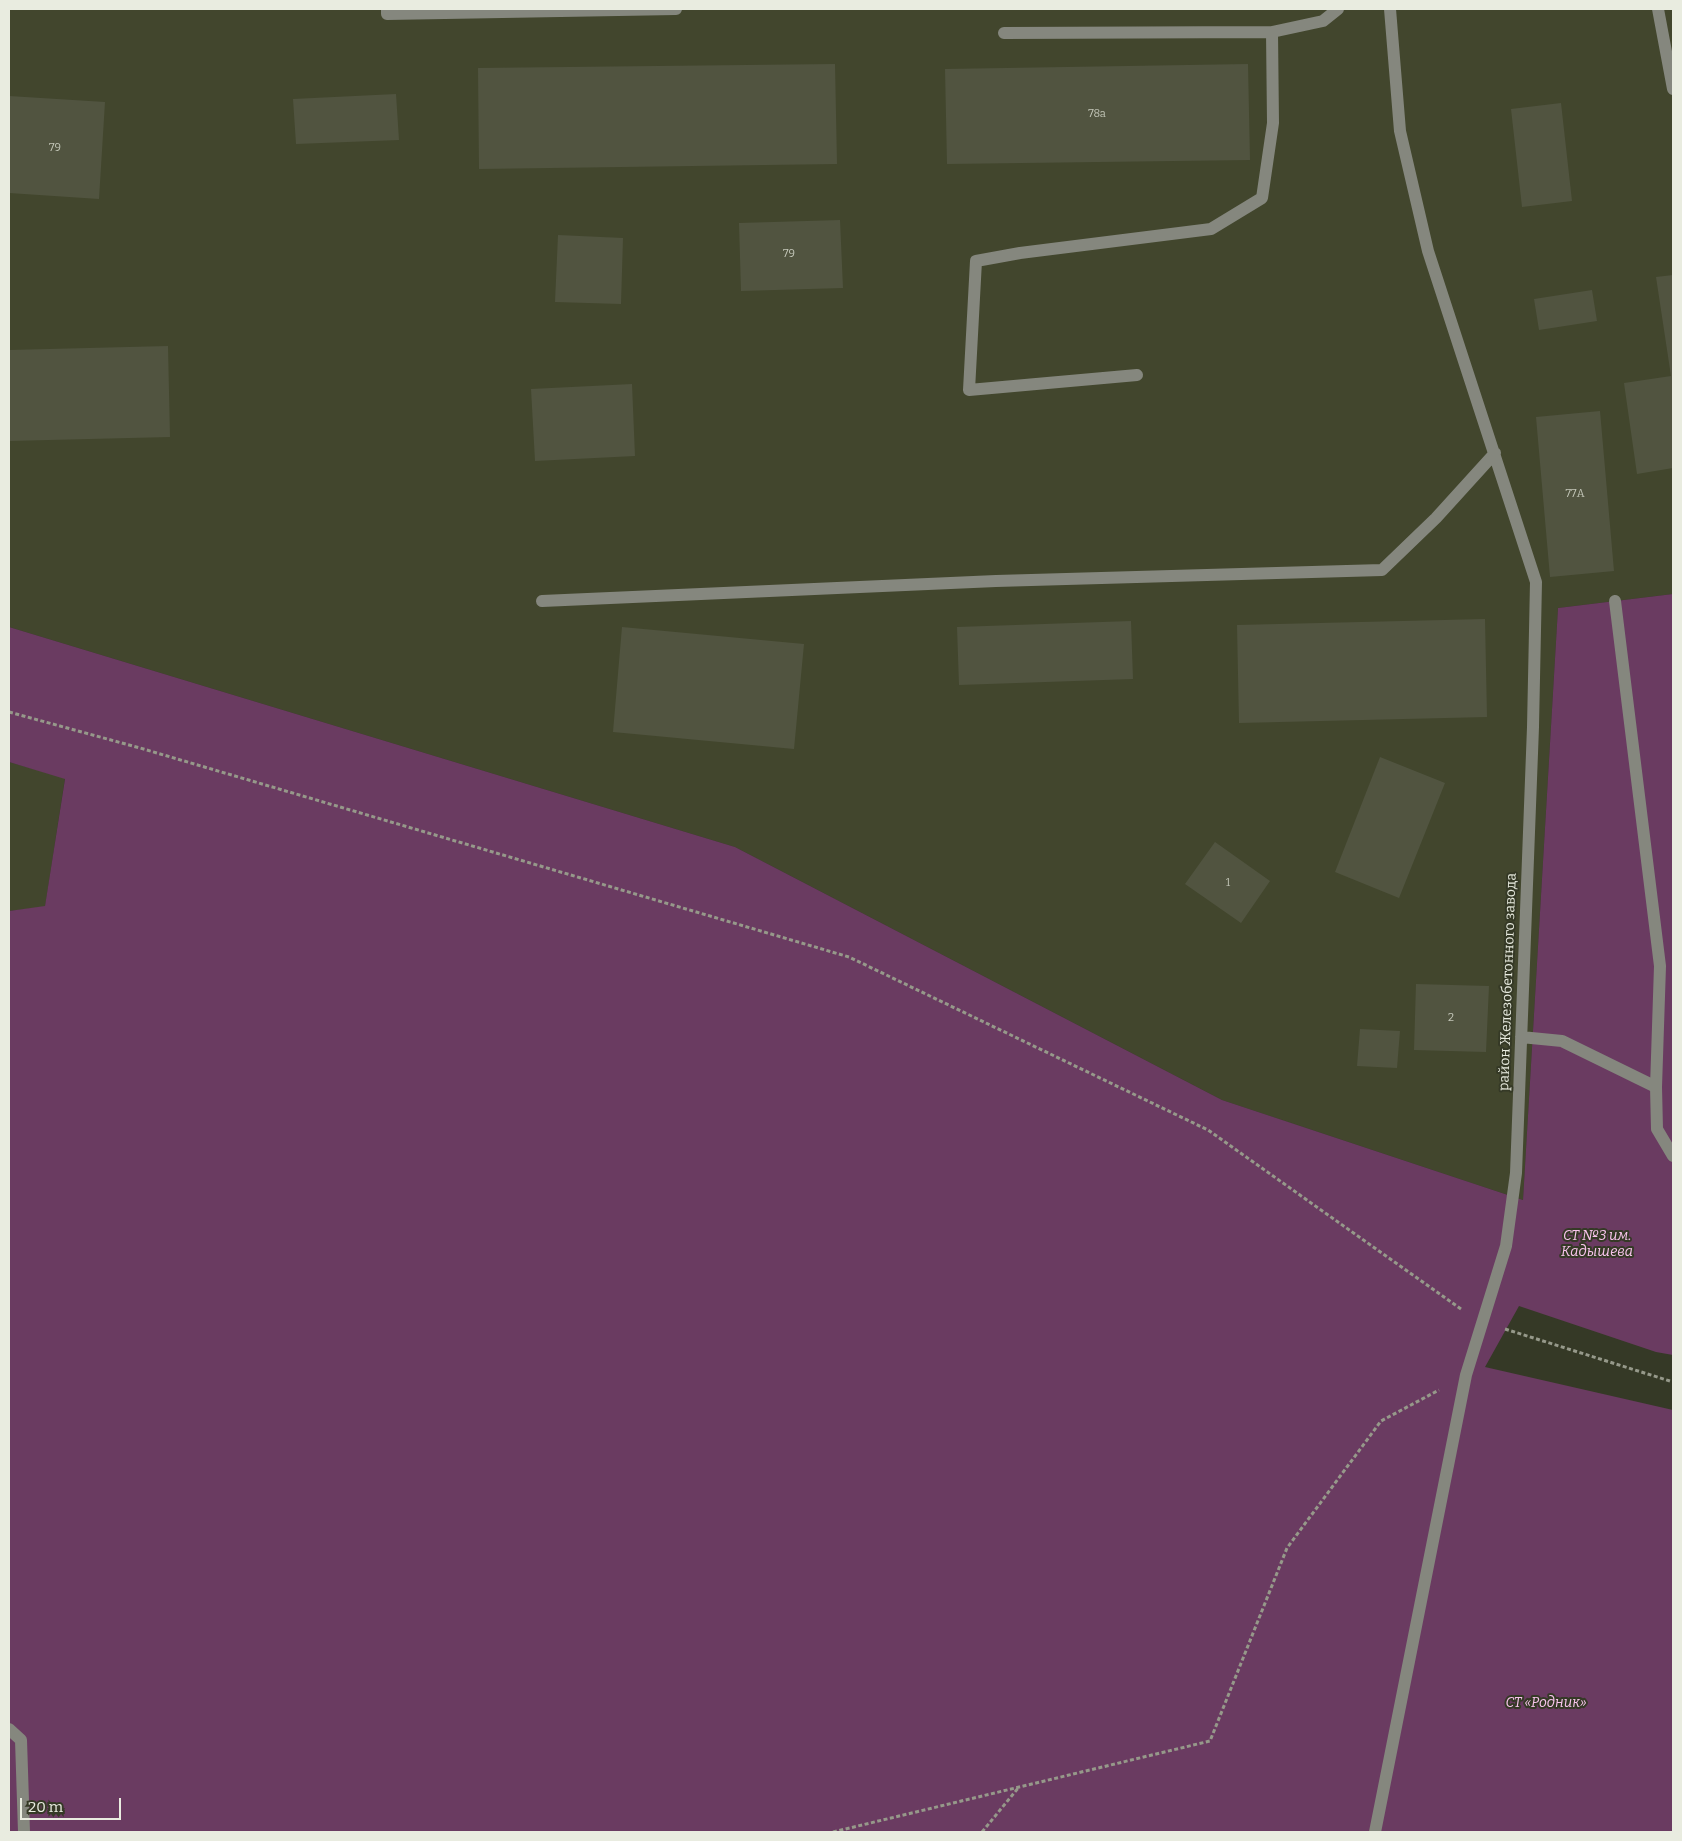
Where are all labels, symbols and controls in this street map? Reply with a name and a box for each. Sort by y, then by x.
house number: 78а [1088,107,1106,121]
house number: 79 [49,141,61,155]
house number: 79 [783,247,795,261]
house number: 77А [1566,487,1584,501]
street label: район Железобетонного завода [1496,873,1520,1091]
house number: 1 [1226,876,1230,890]
house number: 2 [1448,1011,1454,1025]
park label: СТ №3 им. Кадышева [1561,1228,1633,1260]
park label: СТ «Родник» [1505,1695,1587,1711]
scale bar [22,1788,124,1820]
text: 20 m [28,1798,63,1816]

